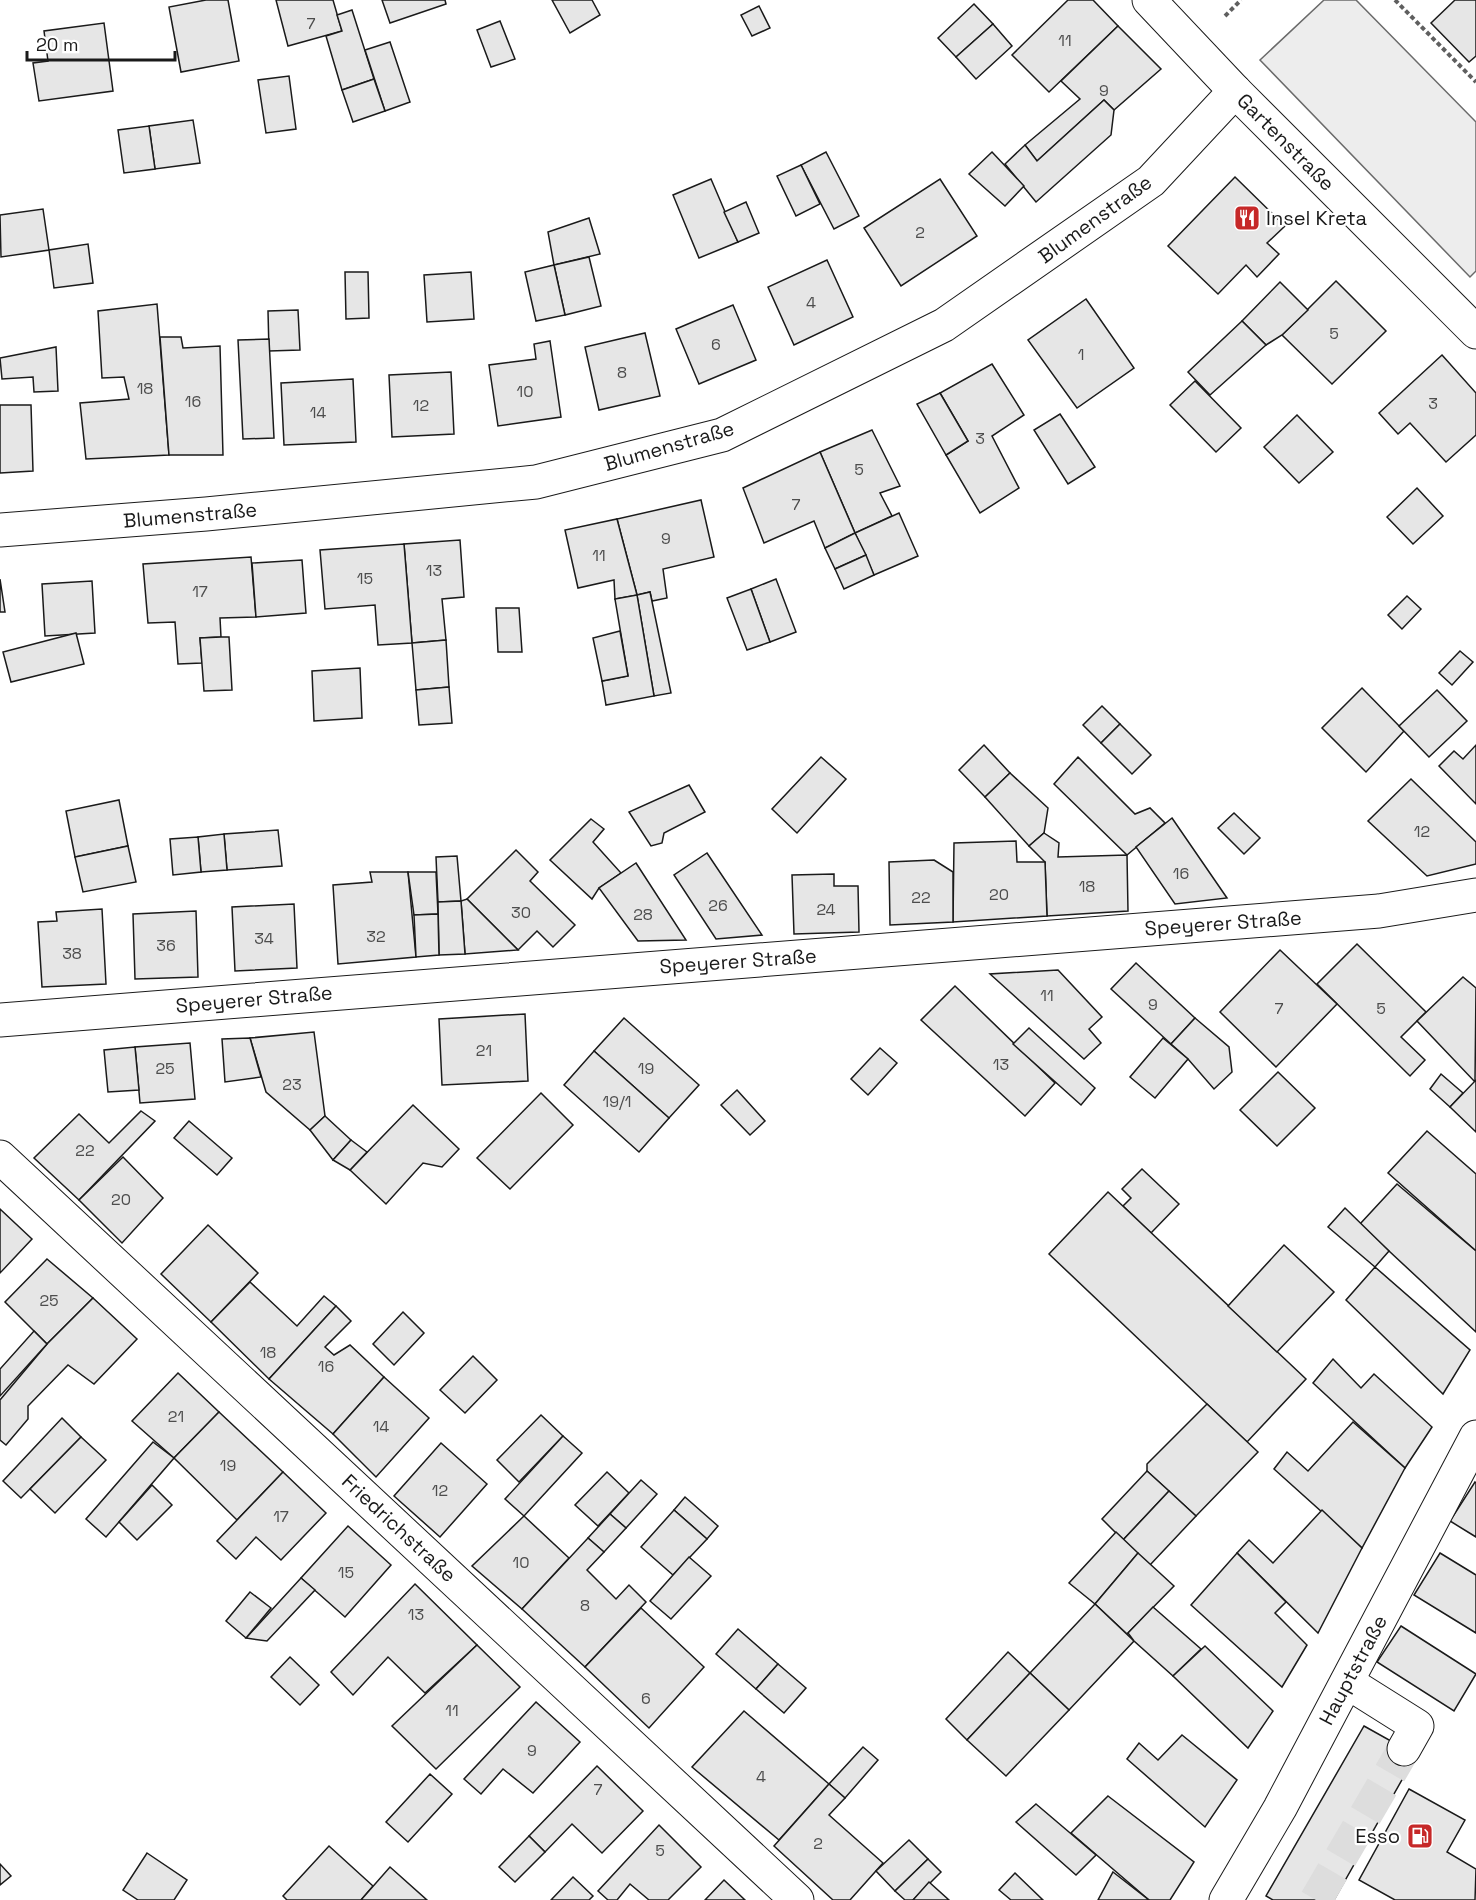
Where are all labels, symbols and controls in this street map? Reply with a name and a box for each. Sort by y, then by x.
house number: 7 [306,13,316,34]
scale bar [27,24,176,62]
house number: 11 [1058,30,1072,51]
text: 20 m [36,33,79,56]
house number: 9 [1099,80,1109,101]
street label: Gartenstraße [1232,88,1340,196]
street label: Blumenstraße [1033,169,1157,269]
restaurant icon: Insel Kreta [1232,203,1262,233]
place label: Insel Kreta [1266,205,1367,231]
house number: 2 [915,222,925,243]
house number: 4 [806,292,816,313]
house number: 5 [1329,323,1339,344]
house number: 6 [711,334,721,355]
house number: 1 [1078,344,1084,365]
house number: 8 [617,362,627,383]
house number: 18 [137,378,153,399]
house number: 10 [517,381,533,402]
house number: 16 [185,391,201,412]
house number: 3 [1428,393,1438,414]
house number: 12 [413,395,429,416]
house number: 14 [310,402,326,423]
street label: Blumenstraße [601,415,737,477]
house number: 3 [975,428,985,449]
house number: 5 [854,459,864,480]
house number: 7 [791,494,801,515]
street label: Blumenstraße [122,496,258,534]
house number: 9 [661,528,671,549]
house number: 11 [592,545,606,566]
house number: 13 [426,560,442,581]
house number: 15 [357,568,373,589]
house number: 17 [192,581,208,602]
house number: 12 [1414,821,1430,842]
house number: 16 [1173,863,1189,884]
house number: 18 [1079,876,1095,897]
house number: 20 [989,884,1009,905]
house number: 22 [911,887,931,908]
house number: 26 [708,895,728,916]
house number: 24 [816,899,836,920]
house number: 30 [511,902,531,923]
house number: 28 [633,904,653,925]
street label: Speyerer Straße [1144,905,1302,941]
house number: 32 [366,926,386,947]
house number: 34 [254,928,274,949]
house number: 36 [156,935,176,956]
house number: 38 [62,943,82,964]
street label: Speyerer Straße [659,943,817,979]
street label: Speyerer Straße [175,979,333,1019]
house number: 11 [1040,985,1054,1006]
house number: 9 [1148,994,1158,1015]
house number: 7 [1274,998,1284,1019]
house number: 5 [1376,998,1386,1019]
house number: 21 [476,1040,492,1061]
house number: 13 [993,1054,1009,1075]
house number: 25 [155,1058,175,1079]
house number: 19 [638,1058,654,1079]
house number: 23 [282,1074,302,1095]
house number: 19/1 [602,1091,632,1112]
house number: 22 [75,1140,95,1161]
house number: 20 [111,1189,131,1210]
house number: 25 [39,1290,59,1311]
house number: 18 [260,1342,276,1363]
house number: 16 [318,1356,334,1377]
house number: 21 [168,1406,184,1427]
house number: 14 [373,1416,389,1437]
house number: 19 [220,1455,236,1476]
street label: Friedrichstraße [336,1468,462,1588]
house number: 12 [432,1480,448,1501]
house number: 17 [273,1506,289,1527]
house number: 10 [513,1552,529,1573]
house number: 15 [338,1562,354,1583]
house number: 8 [580,1595,590,1616]
house number: 13 [408,1604,424,1625]
street label: Hauptstraße [1313,1611,1393,1729]
house number: 6 [641,1688,651,1709]
house number: 11 [445,1700,459,1721]
house number: 9 [527,1740,537,1761]
house number: 4 [756,1766,766,1787]
house number: 7 [593,1779,603,1800]
fuel station icon: Esso [1405,1821,1435,1851]
place label: Esso [1355,1823,1400,1849]
house number: 2 [813,1833,823,1854]
house number: 5 [655,1840,665,1861]

